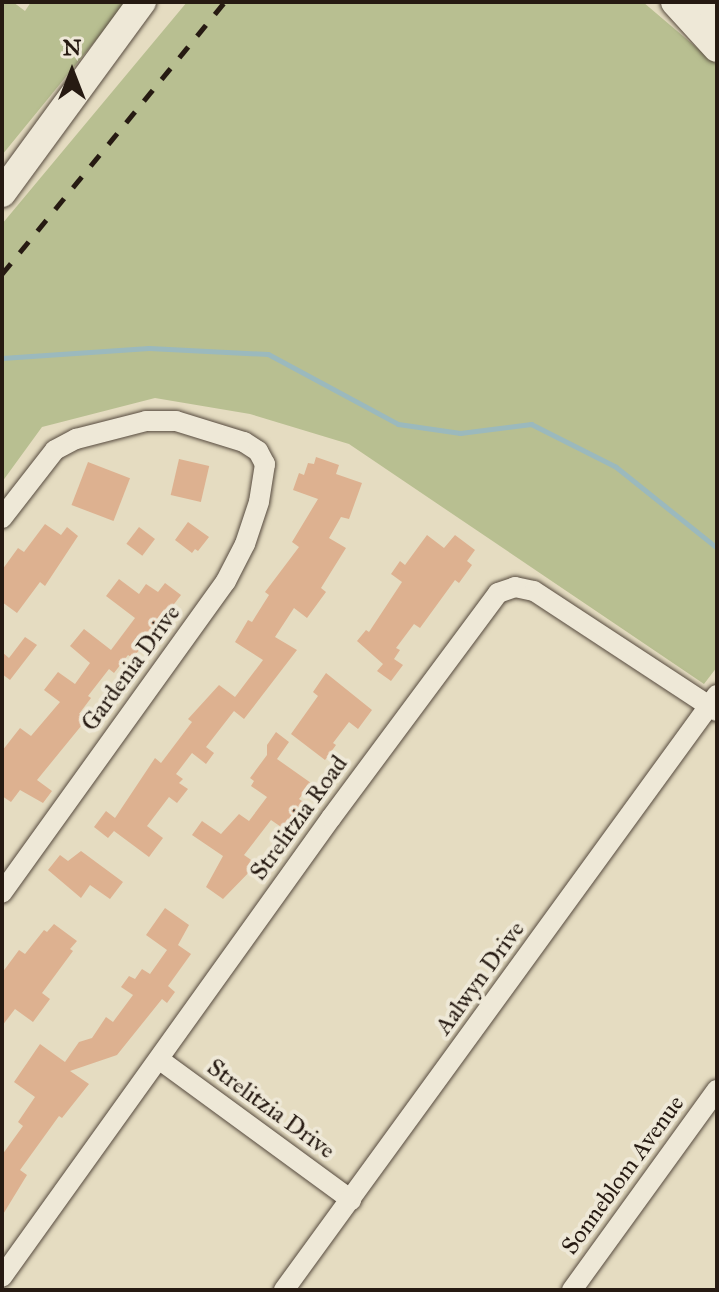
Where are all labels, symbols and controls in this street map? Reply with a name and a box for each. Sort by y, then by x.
north arrow [32,32,112,112]
text: N [63,34,81,61]
street label: Gardenia Drive [76,599,186,737]
street label: Strelitzia Road [244,750,354,886]
street label: Aalwyn Drive [429,916,531,1040]
street label: Strelitzia Drive [201,1053,341,1165]
street label: Sonneblom Avenue [556,1090,690,1260]

